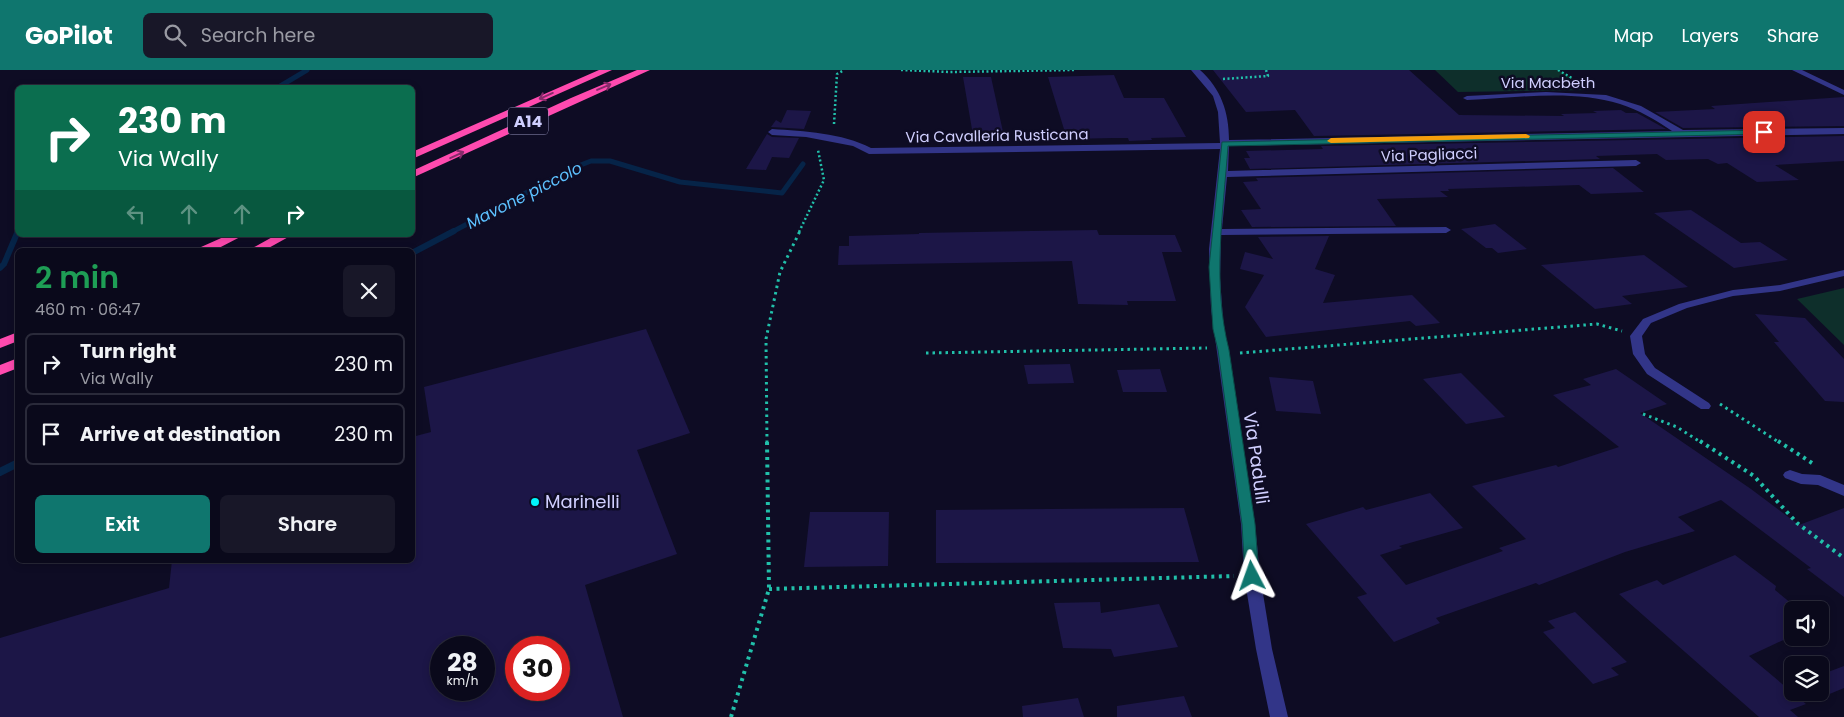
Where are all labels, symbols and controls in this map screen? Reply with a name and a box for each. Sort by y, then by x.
search box [143,13,493,58]
text: GoPilot [25,19,113,52]
icon: search [161,21,189,49]
text: Search here [201,22,315,49]
text: Map [1614,23,1654,48]
text: Layers [1682,23,1739,48]
text: Share [1767,23,1819,48]
street label: Via Macbeth [1501,72,1595,93]
one-way arrow [596,82,611,92]
one-way arrow [539,91,554,101]
text: 230 m [118,96,226,145]
icon: right [35,105,100,170]
road number: A14 [508,107,548,134]
pin [1743,111,1785,153]
icon: arrive [1750,118,1778,146]
street label: Via Cavalleria Rusticana [905,123,1089,148]
street label: Via Pagliacci [1380,142,1478,167]
text: Via Wally [118,143,219,174]
one-way arrow [449,149,464,159]
water label: Mavone piccolo [462,156,586,235]
icon: left [122,200,150,228]
icon: ahead [175,200,203,228]
icon: ahead [228,200,256,228]
icon: right [281,200,309,228]
text: 2 min [35,256,119,299]
button: close [343,265,395,317]
text: 460 m · 06:47 [35,298,140,321]
text: Turn right [80,338,176,365]
icon: right [37,350,65,378]
text: 230 m [334,351,393,378]
text: Via Wally [80,367,153,390]
street label: Via Padulli [1238,410,1275,506]
icon: arrive [37,420,65,448]
text: Arrive at destination [80,421,281,448]
text: 230 m [334,421,393,448]
place label: Marinelli [545,489,620,514]
button: Exit [35,495,210,553]
button: Share [220,495,395,553]
marker: Marinelli [529,496,541,508]
position arrow [1225,549,1277,601]
map controls [1784,601,1829,701]
button: sound [1784,601,1829,646]
speed limit sign: 30 [505,636,570,701]
text: 28 [447,645,478,680]
button: layers [1784,656,1829,701]
text: km/h [447,672,478,689]

